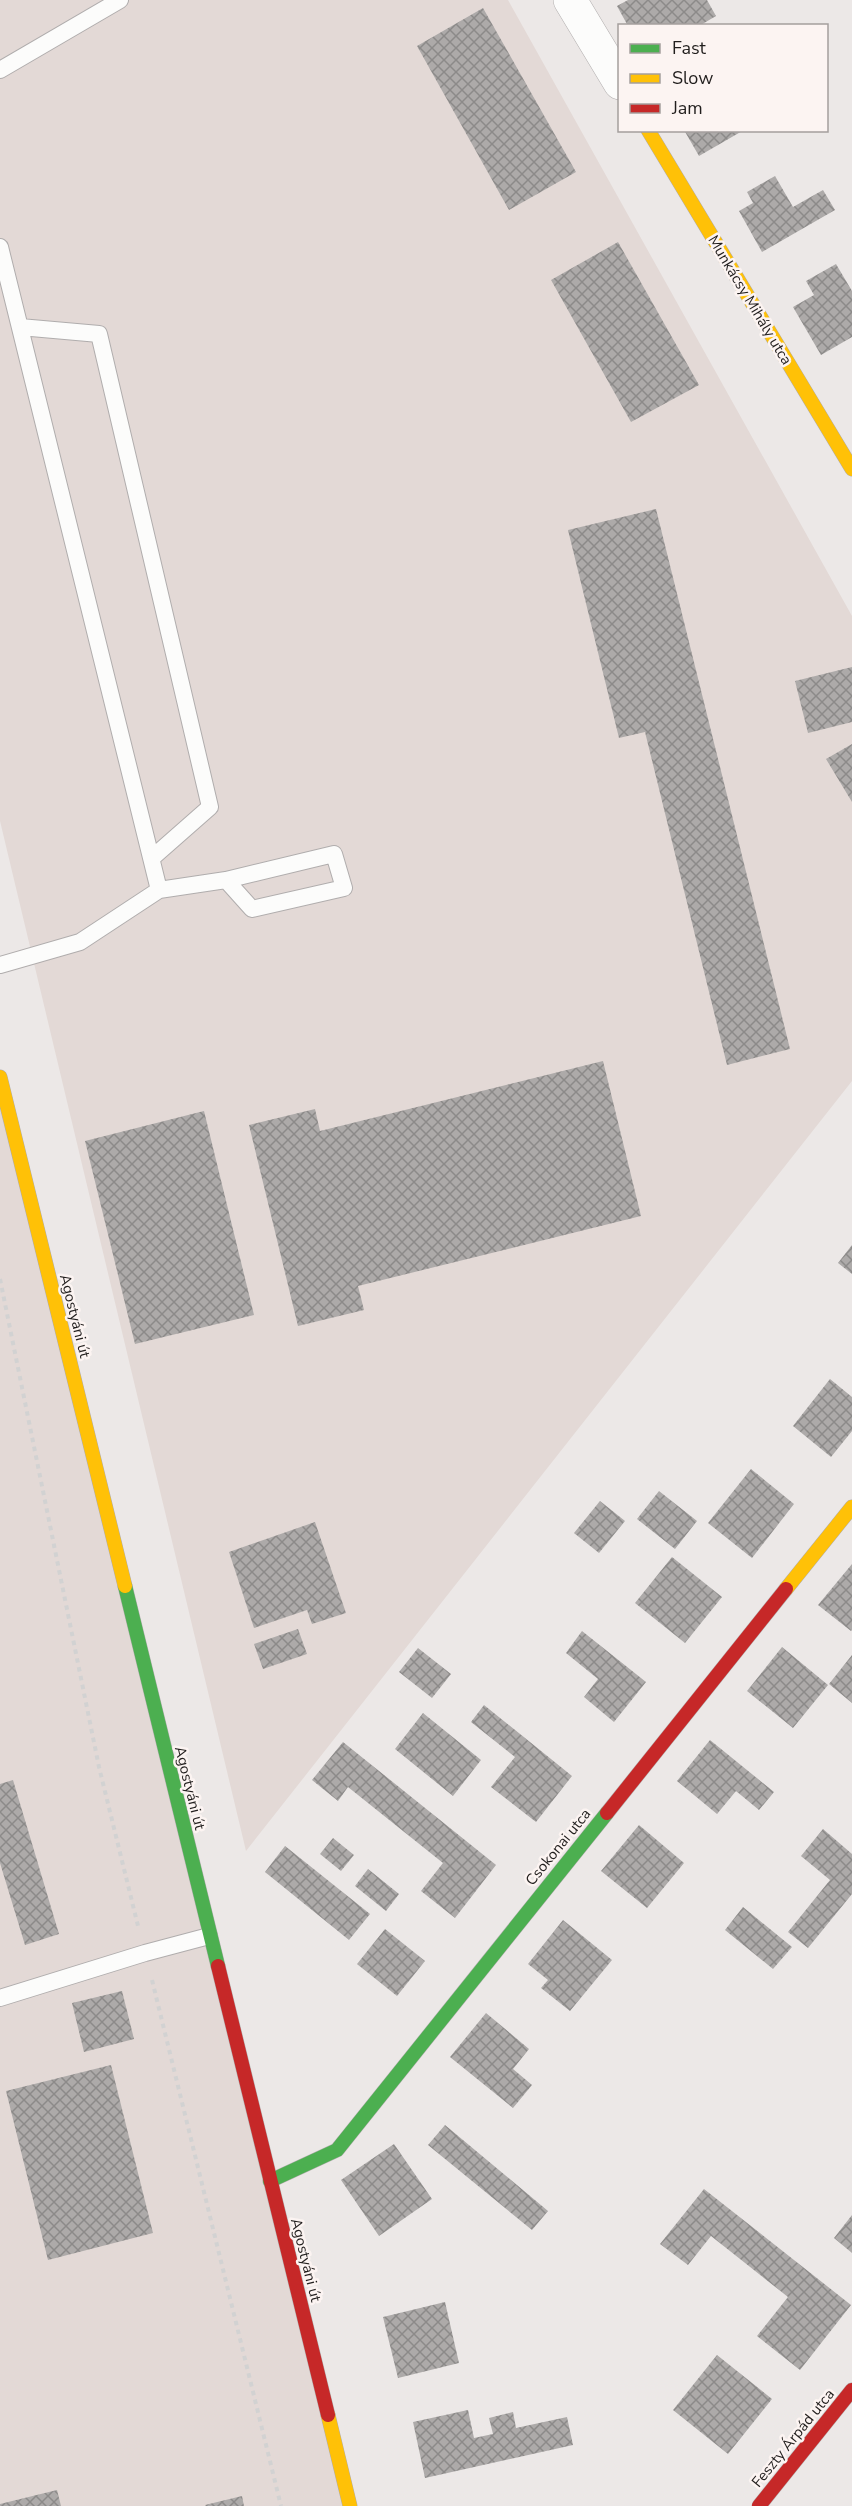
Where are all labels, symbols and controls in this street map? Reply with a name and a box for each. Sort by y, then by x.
legend [618,24,828,132]
text: Fast [672,36,707,60]
text: Slow [672,66,713,90]
text: Jam [671,96,703,120]
street label: Munkácsy Mihály utca [703,232,797,368]
street label: Agostyáni út [55,1272,95,1361]
street label: Agostyáni út [170,1744,210,1833]
street label: Csokonai utca [521,1804,595,1890]
street label: Agostyáni út [286,2216,326,2305]
street label: Feszty Árpád utca [747,2385,839,2491]

